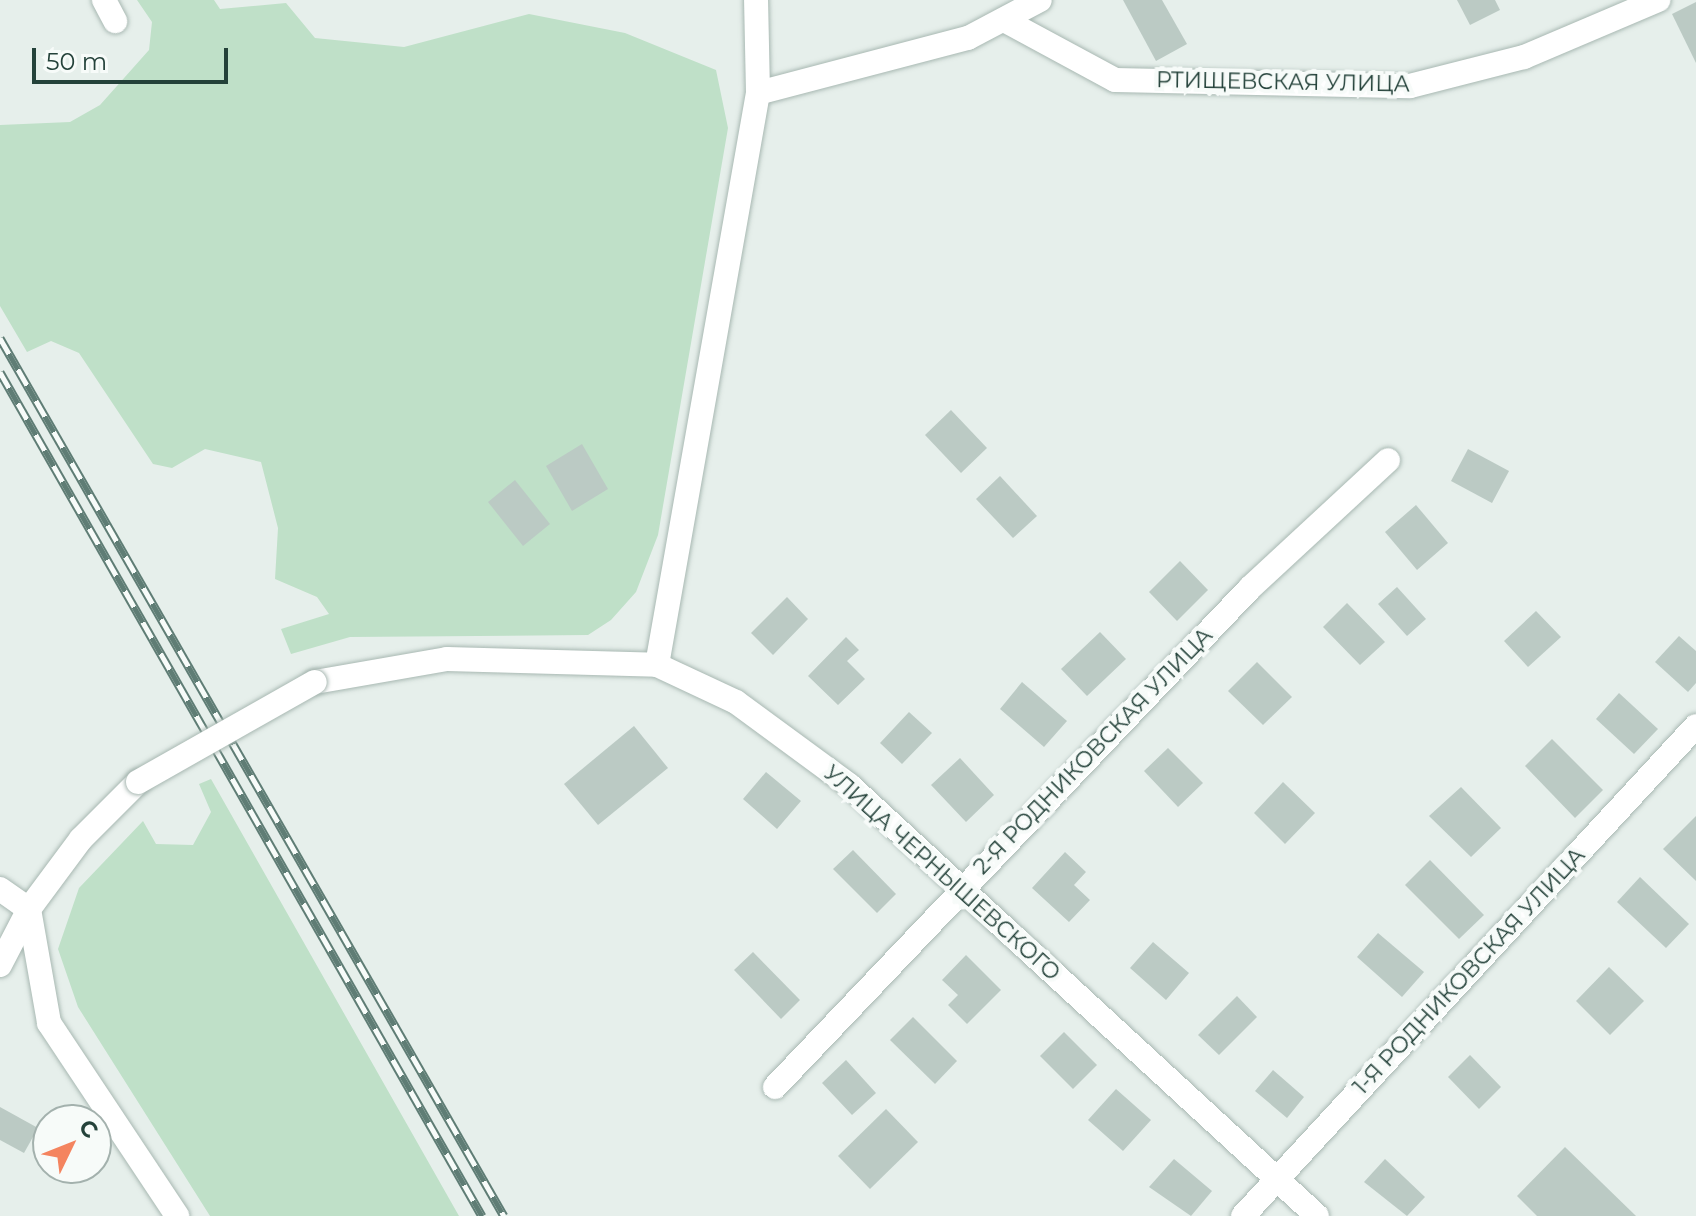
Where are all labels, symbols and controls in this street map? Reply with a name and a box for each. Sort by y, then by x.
scale bar [36,32,232,82]
text: 50 m [46,47,107,76]
street label: РТИЩЕВСКАЯ УЛИЦА [1156,67,1410,97]
street label: 2-Я РОДНИКОВСКАЯ УЛИЦА [968,622,1218,880]
street label: УЛИЦА ЧЕРНЫШЕВСКОГО [818,760,1066,986]
street label: 1-Я РОДНИКОВСКАЯ УЛИЦА [1348,842,1590,1100]
north arrow [32,1104,112,1184]
text: С [73,1114,104,1144]

